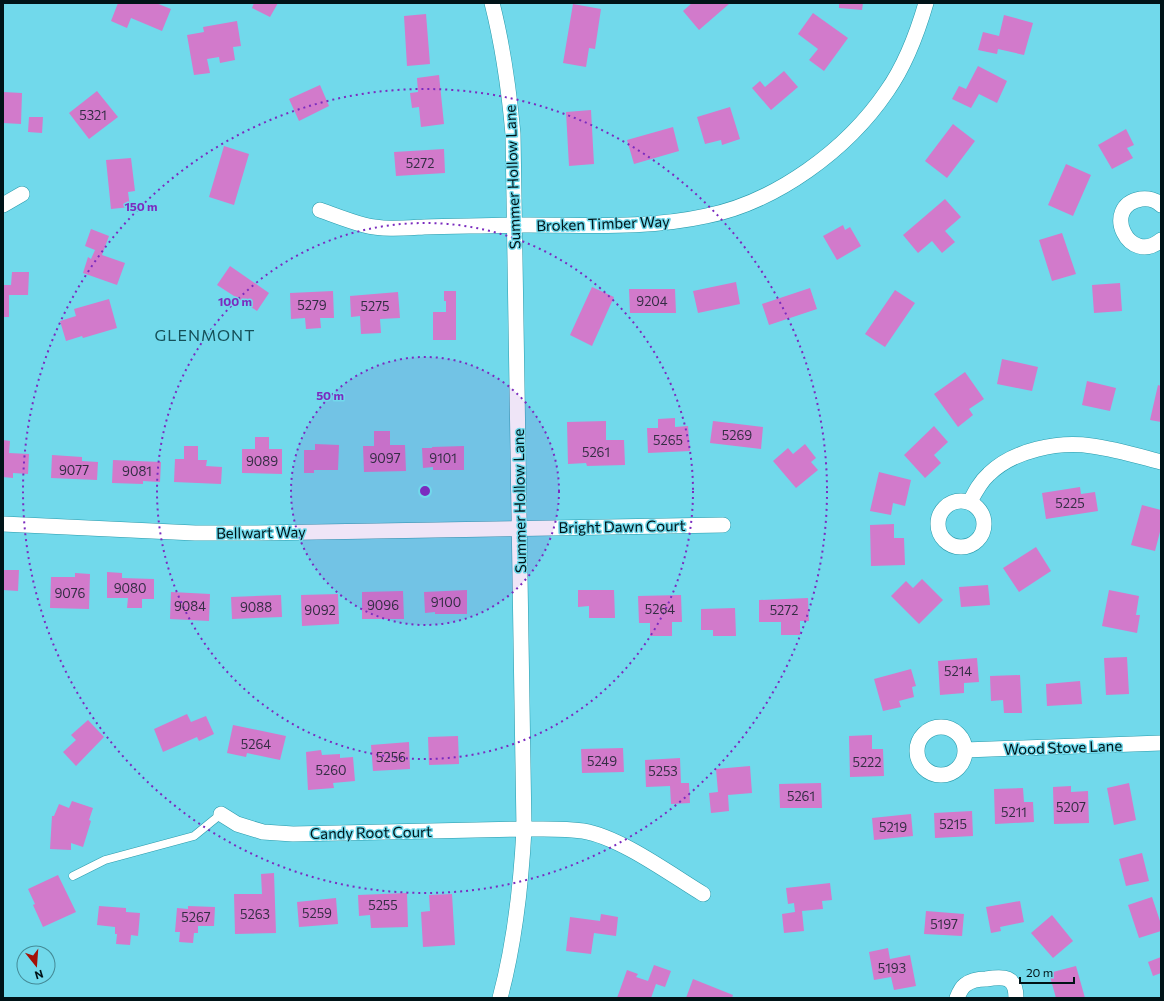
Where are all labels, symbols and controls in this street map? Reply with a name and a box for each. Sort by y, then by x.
street label: Summer Hollow Lane [500,104,524,250]
house number: 5321 [79,107,107,123]
house number: 5272 [406,155,434,171]
text: 150 m [124,199,158,213]
street label: Broken Timber Way [536,212,670,234]
house number: 9204 [636,293,668,309]
text: 100 m [218,294,252,308]
house number: 5279 [297,297,327,313]
house number: 5275 [361,298,389,314]
district label: GLENMONT [155,325,255,344]
text: 50 m [316,388,344,402]
house number: 5269 [722,427,752,443]
street label: Summer Hollow Lane [509,429,529,573]
house number: 5265 [653,432,683,448]
house number: 5261 [582,444,610,460]
house number: 9097 [369,450,401,466]
house number: 9101 [429,450,457,466]
house number: 9089 [246,453,278,469]
house number: 9077 [59,462,89,478]
house number: 9081 [122,463,152,479]
centre of rings [418,484,432,498]
house number: 5225 [1055,495,1085,511]
street label: Bright Dawn Court [558,516,686,536]
street label: Bellwart Way [216,522,306,542]
house number: 9080 [114,580,146,596]
house number: 9076 [54,585,86,601]
house number: 9100 [431,594,461,610]
house number: 9096 [367,597,399,613]
house number: 9084 [174,598,206,614]
house number: 9088 [240,599,272,615]
house number: 5264 [645,601,675,617]
house number: 9092 [304,602,336,618]
house number: 5272 [770,602,798,618]
house number: 5214 [944,663,972,679]
house number: 5264 [241,736,271,752]
street label: Wood Stove Lane [1004,736,1122,758]
house number: 5256 [376,749,406,765]
house number: 5249 [587,753,617,769]
house number: 5222 [852,754,882,770]
house number: 5260 [315,762,347,778]
house number: 5253 [648,763,678,779]
house number: 5261 [787,788,815,804]
house number: 5207 [1056,799,1086,815]
house number: 5211 [1001,804,1027,820]
house number: 5215 [939,816,967,832]
house number: 5219 [879,819,907,835]
street label: Candy Root Court [310,822,432,842]
house number: 5255 [368,897,398,913]
house number: 5259 [302,905,332,921]
house number: 5263 [240,906,270,922]
house number: 5267 [181,909,211,925]
house number: 5197 [930,916,958,932]
north arrow [16,945,56,985]
scale bar [1020,959,1074,985]
house number: 5193 [878,960,906,976]
text: 20 m [1026,965,1053,979]
text: N [33,968,45,982]

